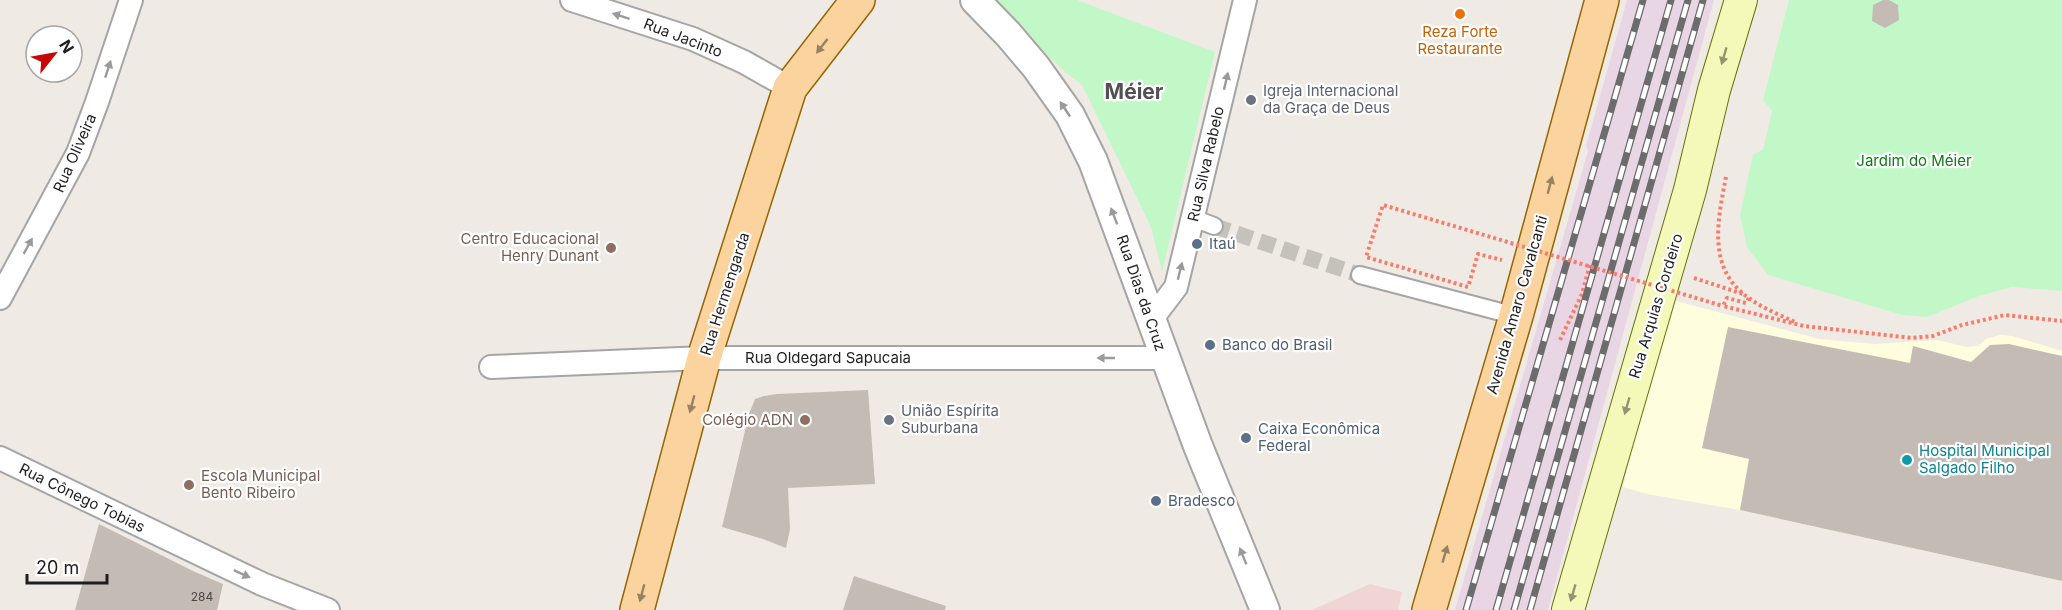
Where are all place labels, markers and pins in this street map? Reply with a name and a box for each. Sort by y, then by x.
marker: Reza Forte Restaurante [1453,7,1467,21]
place label: Reza Forte Restaurante [1418,22,1502,58]
place label: Igreja Internacional da Graça de Deus [1263,81,1398,117]
marker: Igreja Internacional da Graça de Deus [1244,93,1258,107]
place label: Centro Educacional Henry Dunant [461,229,599,265]
place label: Itaú [1209,234,1236,253]
marker: Itaú [1190,237,1204,251]
marker: Centro Educacional Henry Dunant [604,241,618,255]
place label: Banco do Brasil [1222,335,1332,354]
marker: Banco do Brasil [1203,338,1217,352]
place label: União Espírita Suburbana [901,401,999,437]
place label: Colégio ADN [702,410,793,429]
marker: Colégio ADN [798,413,812,427]
marker: União Espírita Suburbana [882,413,896,427]
place label: Caixa Econômica Federal [1258,419,1380,455]
marker: Caixa Econômica Federal [1239,431,1253,445]
place label: Hospital Municipal Salgado Filho [1919,441,2050,477]
marker: Hospital Municipal Salgado Filho [1900,453,1914,467]
place label: Escola Municipal Bento Ribeiro [201,466,320,502]
marker: Escola Municipal Bento Ribeiro [182,478,196,492]
place label: Bradesco [1168,491,1235,510]
marker: Bradesco [1149,494,1163,508]

